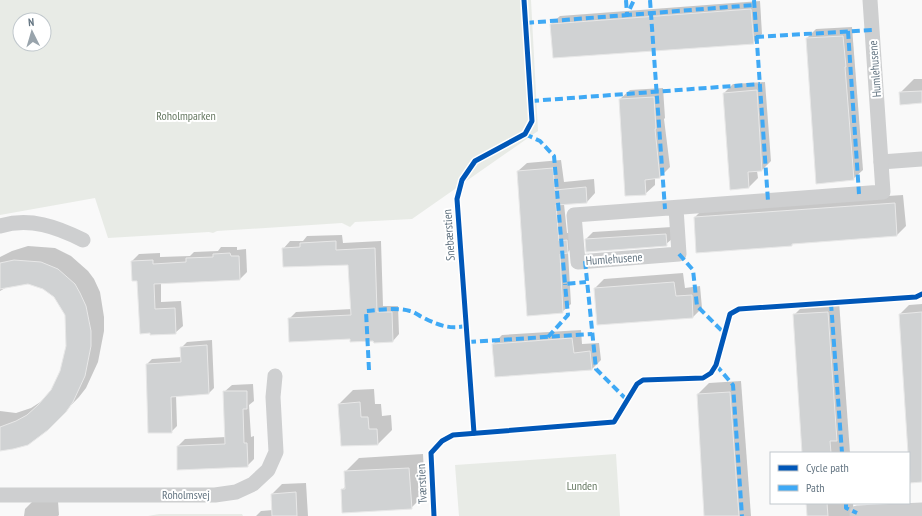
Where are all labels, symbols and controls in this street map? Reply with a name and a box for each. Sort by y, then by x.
north arrow [12,12,52,52]
text: N [28,15,35,29]
street label: Humlehusene [865,40,884,98]
park label: Roholmparken [156,108,216,123]
street label: Snebærstien [439,209,458,261]
street label: Humlehusene [585,249,643,268]
legend [770,452,910,504]
text: Cycle path [806,460,849,475]
street label: Tværstien [413,464,430,504]
park label: Lunden [567,478,597,493]
text: Path [806,480,824,495]
street label: Roholmsvej [162,487,210,502]

